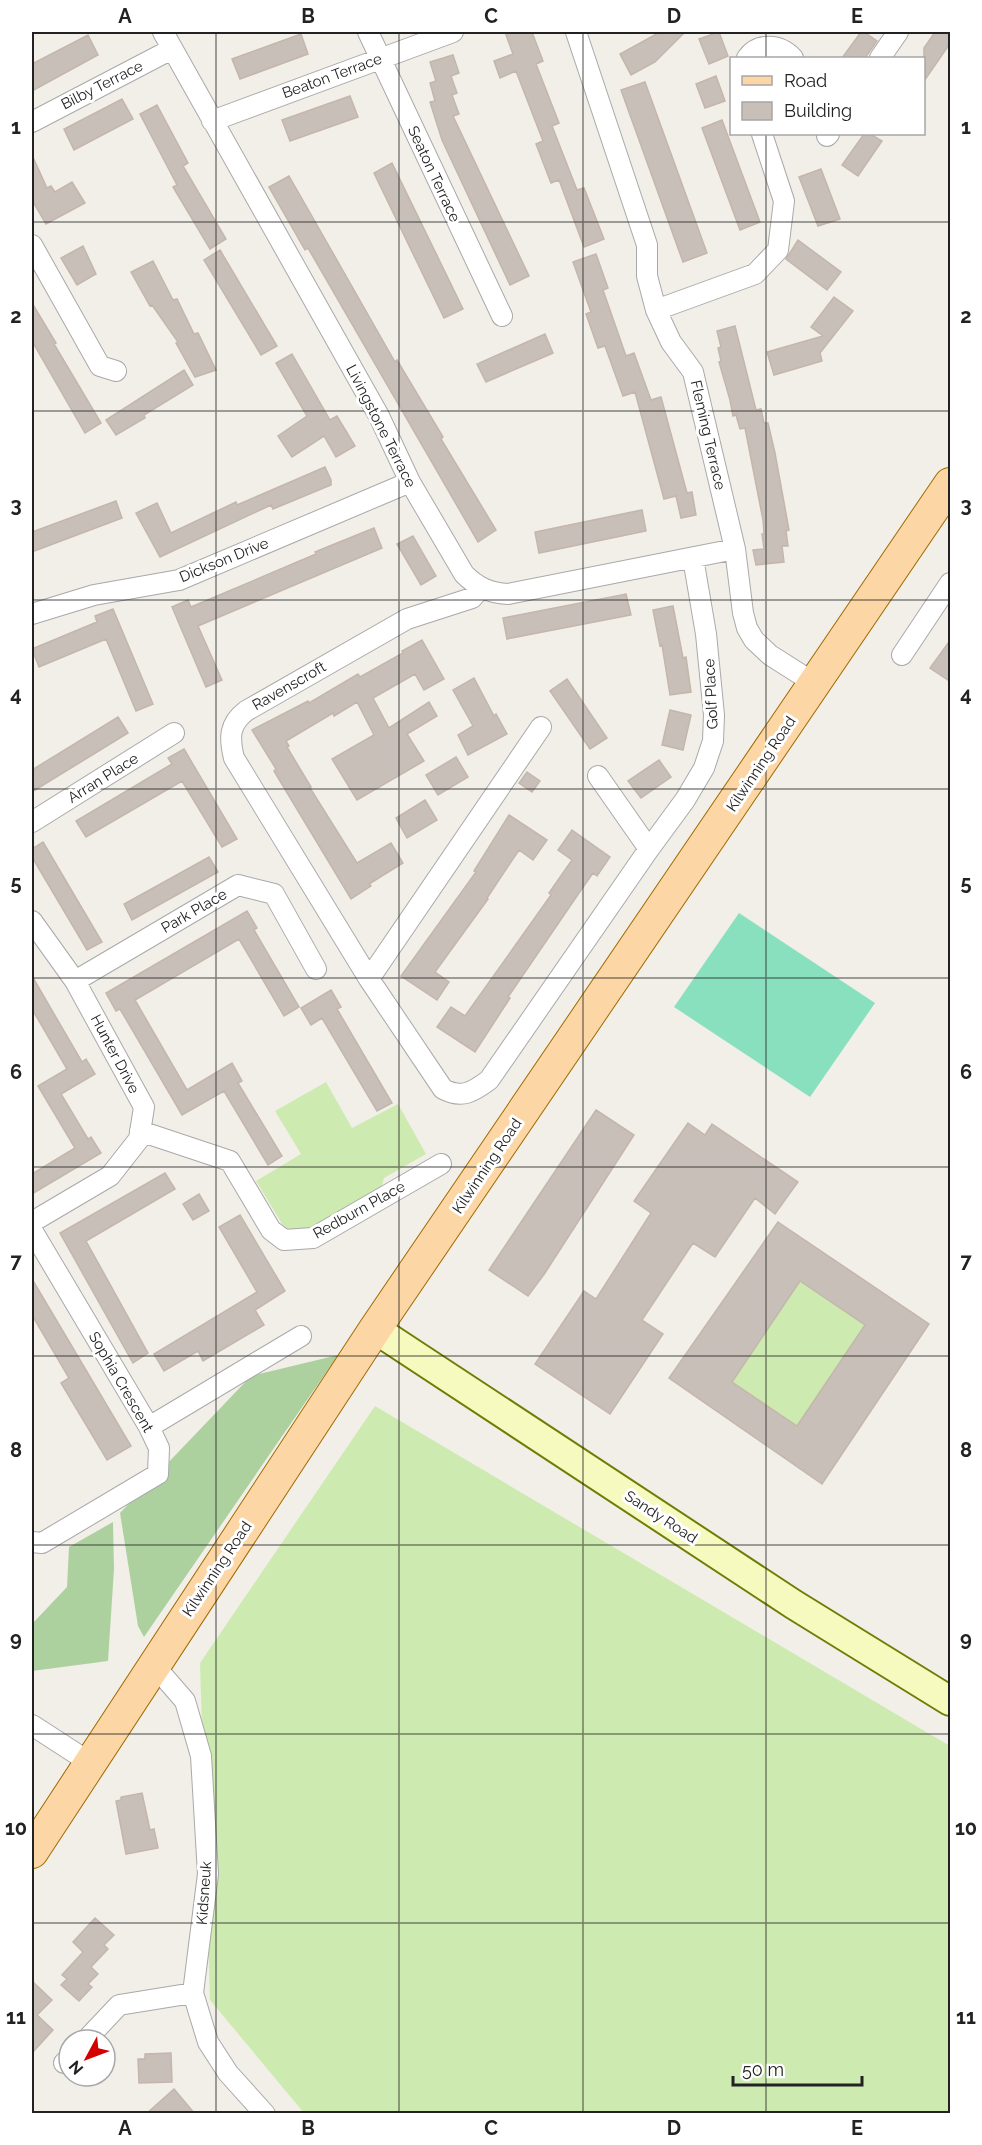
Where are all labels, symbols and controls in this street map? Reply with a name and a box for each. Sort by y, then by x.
text: A [118,4,132,28]
text: B [301,4,315,28]
text: C [484,4,498,28]
text: D [667,4,681,28]
text: E [851,4,863,28]
street label: Beaton Terrace [280,50,384,102]
street label: Bilby Terrace [58,57,146,113]
legend [730,57,925,135]
text: Road [784,70,827,91]
text: Building [784,100,852,121]
text: 1 [11,115,21,139]
text: 1 [961,115,971,139]
street label: Seaton Terrace [404,123,464,225]
text: 2 [10,304,22,328]
text: 2 [960,304,972,328]
street label: Livingstone Terrace [342,362,420,490]
street label: Fleming Terrace [687,378,729,492]
text: 3 [10,493,22,517]
text: 3 [960,493,972,517]
street label: Dickson Drive [177,534,271,586]
street label: Ravenscroft [249,658,329,714]
street label: Golf Place [700,658,722,730]
text: 4 [10,682,22,706]
text: 4 [960,682,972,706]
street label: Kilwinning Road [723,713,799,815]
street label: Arran Place [64,749,142,807]
text: 5 [10,871,22,895]
text: 5 [960,871,972,895]
street label: Park Place [158,885,230,937]
street label: Hunter Drive [87,1011,143,1097]
text: 6 [10,1060,22,1084]
text: 6 [960,1060,972,1084]
street label: Kilwinning Road [449,1115,525,1217]
street label: Redburn Place [310,1177,408,1243]
text: 7 [10,1249,22,1273]
text: 7 [960,1249,972,1273]
street label: Sophia Crescent [85,1328,157,1436]
text: 8 [10,1438,22,1462]
text: 8 [960,1438,972,1462]
street label: Sandy Road [621,1487,701,1547]
street label: Kilwinning Road [179,1518,255,1620]
text: 9 [10,1627,22,1651]
text: 9 [960,1627,972,1651]
text: 10 [5,1816,27,1840]
text: 10 [955,1816,977,1840]
street label: Kidsneuk [193,1860,215,1926]
text: 11 [6,2005,26,2029]
text: 11 [956,2005,976,2029]
north arrow [57,2028,117,2088]
scale bar [733,2049,862,2087]
text: N [65,2057,87,2078]
text: 50 m [742,2059,784,2080]
text: A [118,2116,132,2140]
text: B [301,2116,315,2140]
text: C [484,2116,498,2140]
text: D [667,2116,681,2140]
text: E [851,2116,863,2140]

